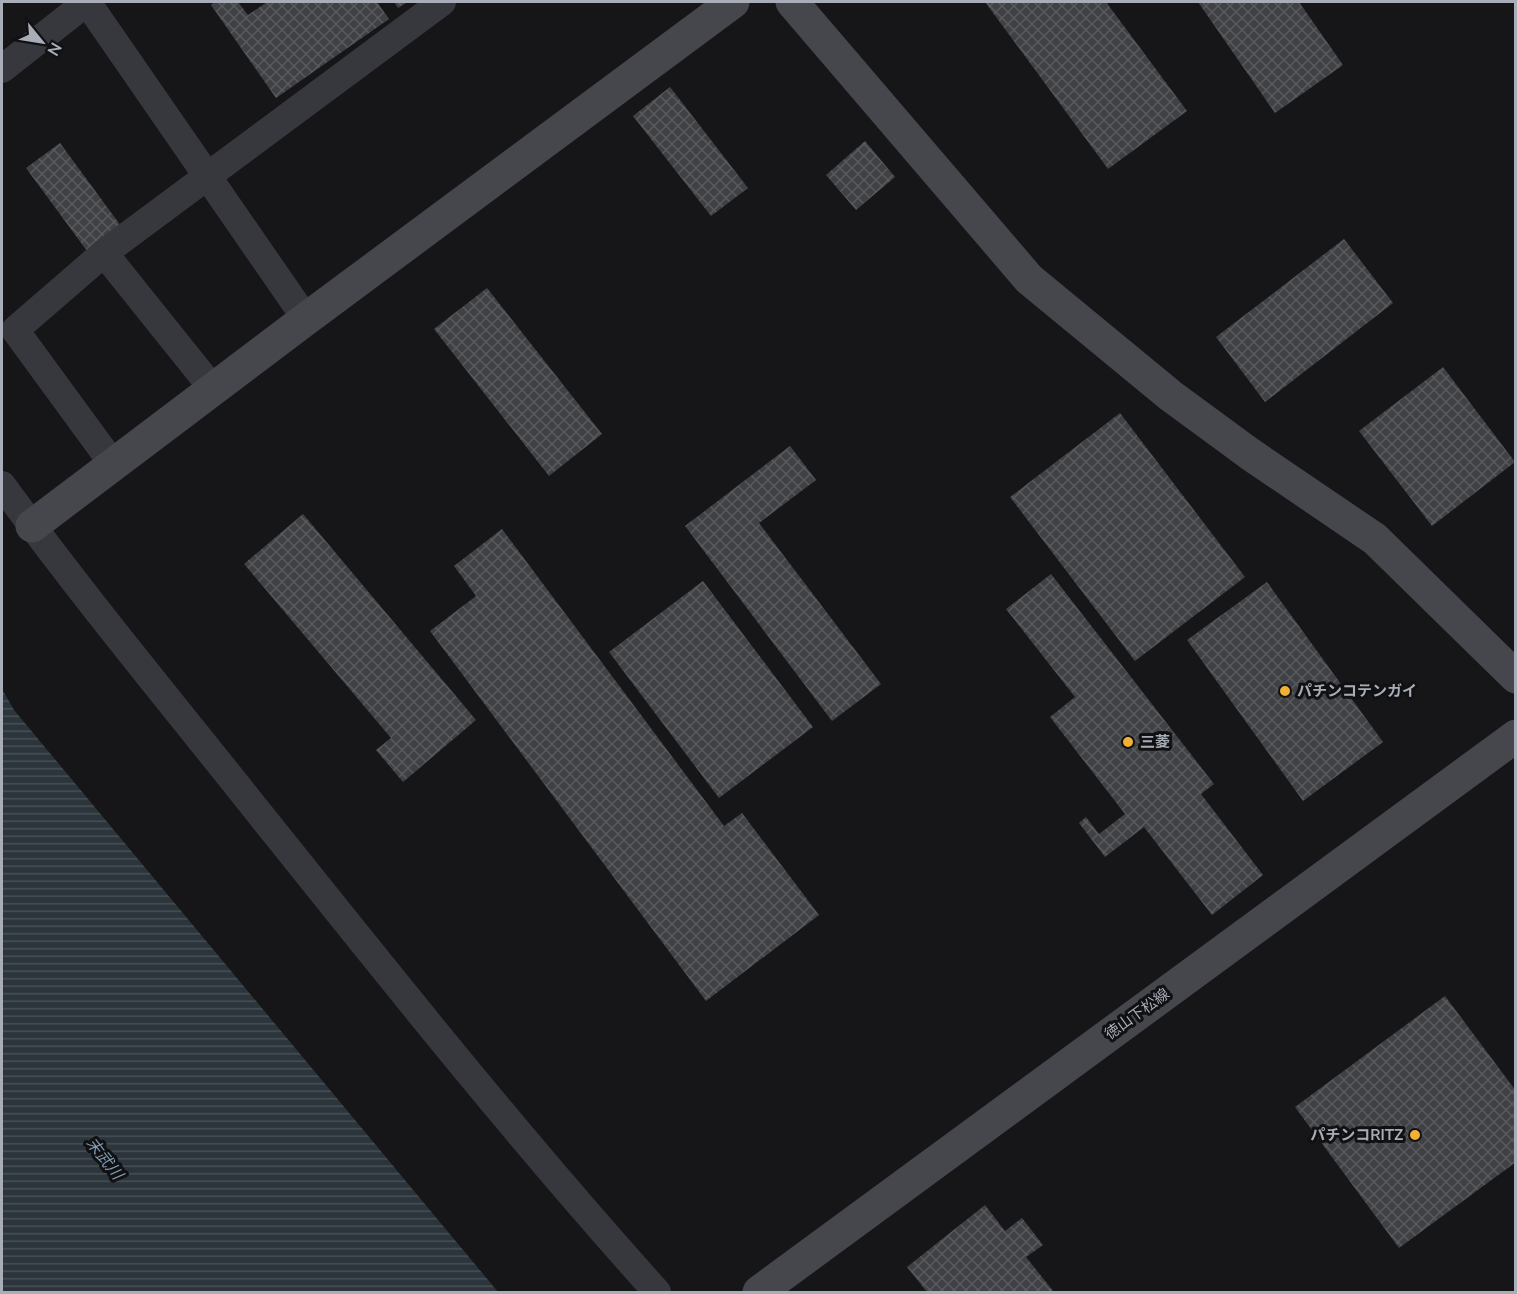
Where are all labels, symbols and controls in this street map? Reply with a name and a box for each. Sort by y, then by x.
north arrow [12,12,72,72]
text: N [42,38,67,60]
place label: パチンコテンガイ [1297,681,1417,701]
marker: パチンコテンガイ [1278,684,1292,698]
place label: 三菱 [1140,732,1170,752]
marker: 三菱 [1121,735,1135,749]
street label: 徳山下松線 [1101,984,1173,1044]
place label: パチンコRITZ [1310,1125,1403,1145]
marker: パチンコRITZ [1408,1128,1422,1142]
water label: 末武川 [81,1133,129,1186]

